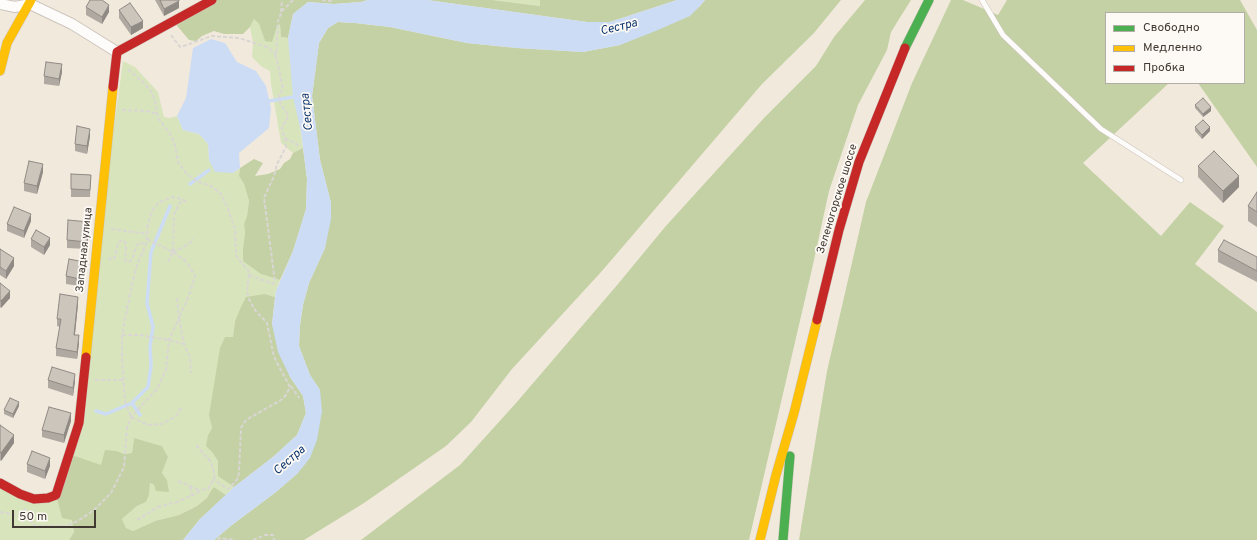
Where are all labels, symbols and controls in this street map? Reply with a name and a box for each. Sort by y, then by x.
legend [1105,12,1245,84]
water label: Сестра [599,16,639,40]
text: Свободно [1143,20,1200,36]
text: Медленно [1143,40,1202,56]
text: Пробка [1143,60,1185,76]
water label: Сестра [299,93,317,131]
street label: Зеленогорское шоссе [815,142,861,256]
street label: Западная улица [74,207,96,293]
water label: Сестра [271,443,309,479]
scale bar [14,502,98,528]
text: 50 m [19,509,47,525]

